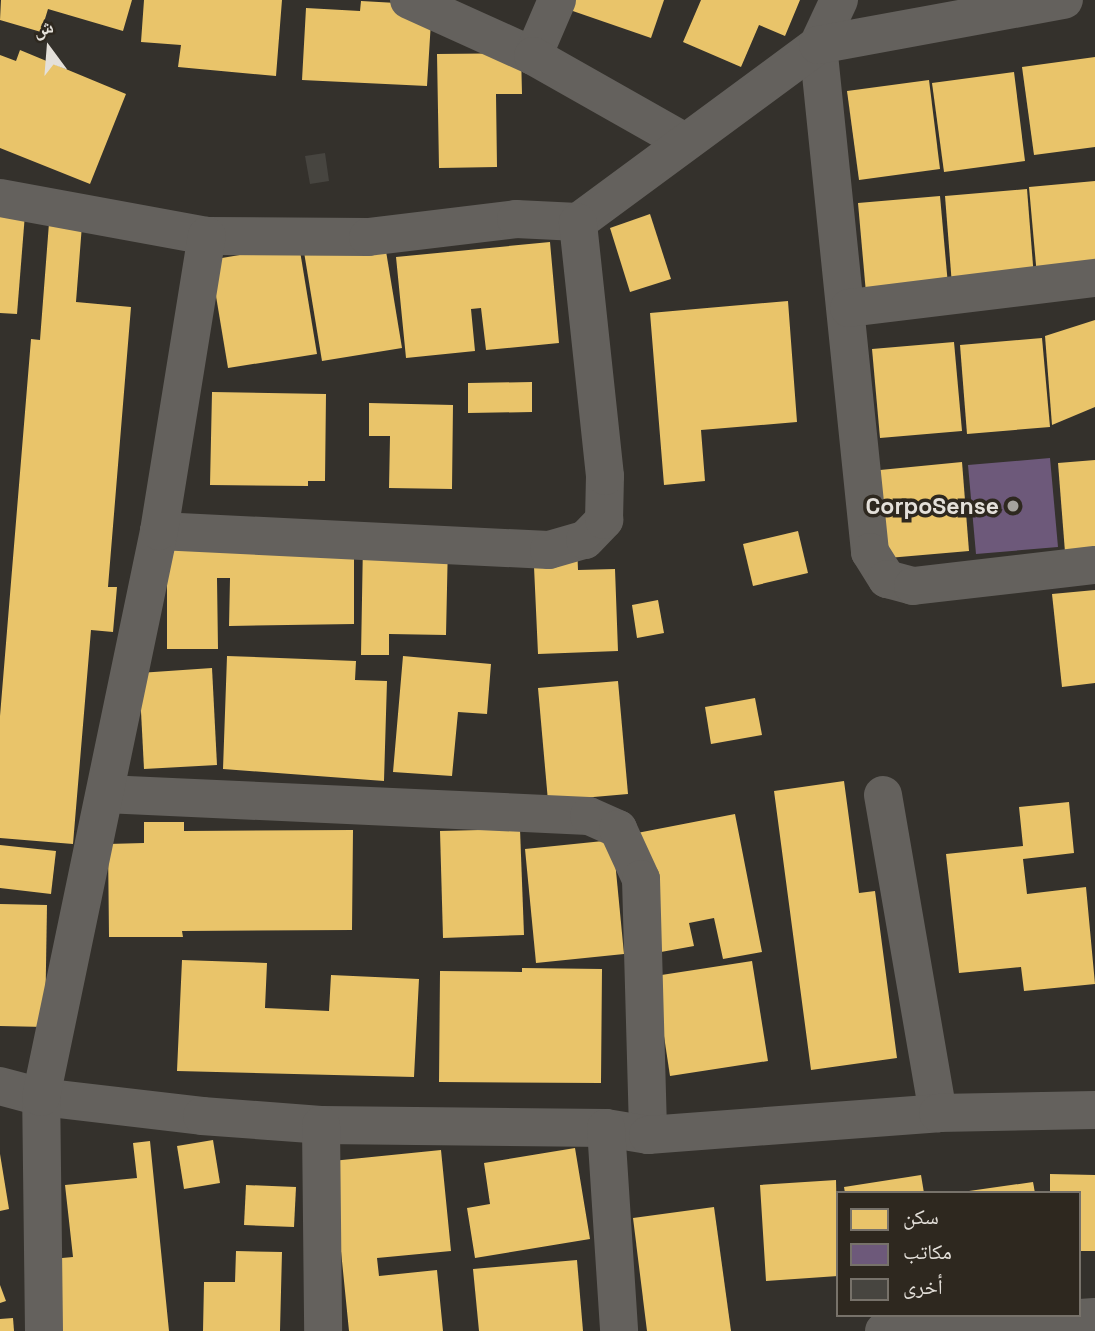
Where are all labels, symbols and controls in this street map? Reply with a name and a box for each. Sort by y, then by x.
north arrow [14,14,84,84]
text: ش [30,14,56,43]
place label: CorpoSense [866,492,999,520]
marker: CorpoSense [1005,498,1021,514]
legend [836,1191,1081,1317]
text: سكن [903,1203,939,1230]
text: مكاتب [903,1238,952,1265]
text: أخرى [903,1273,943,1300]

